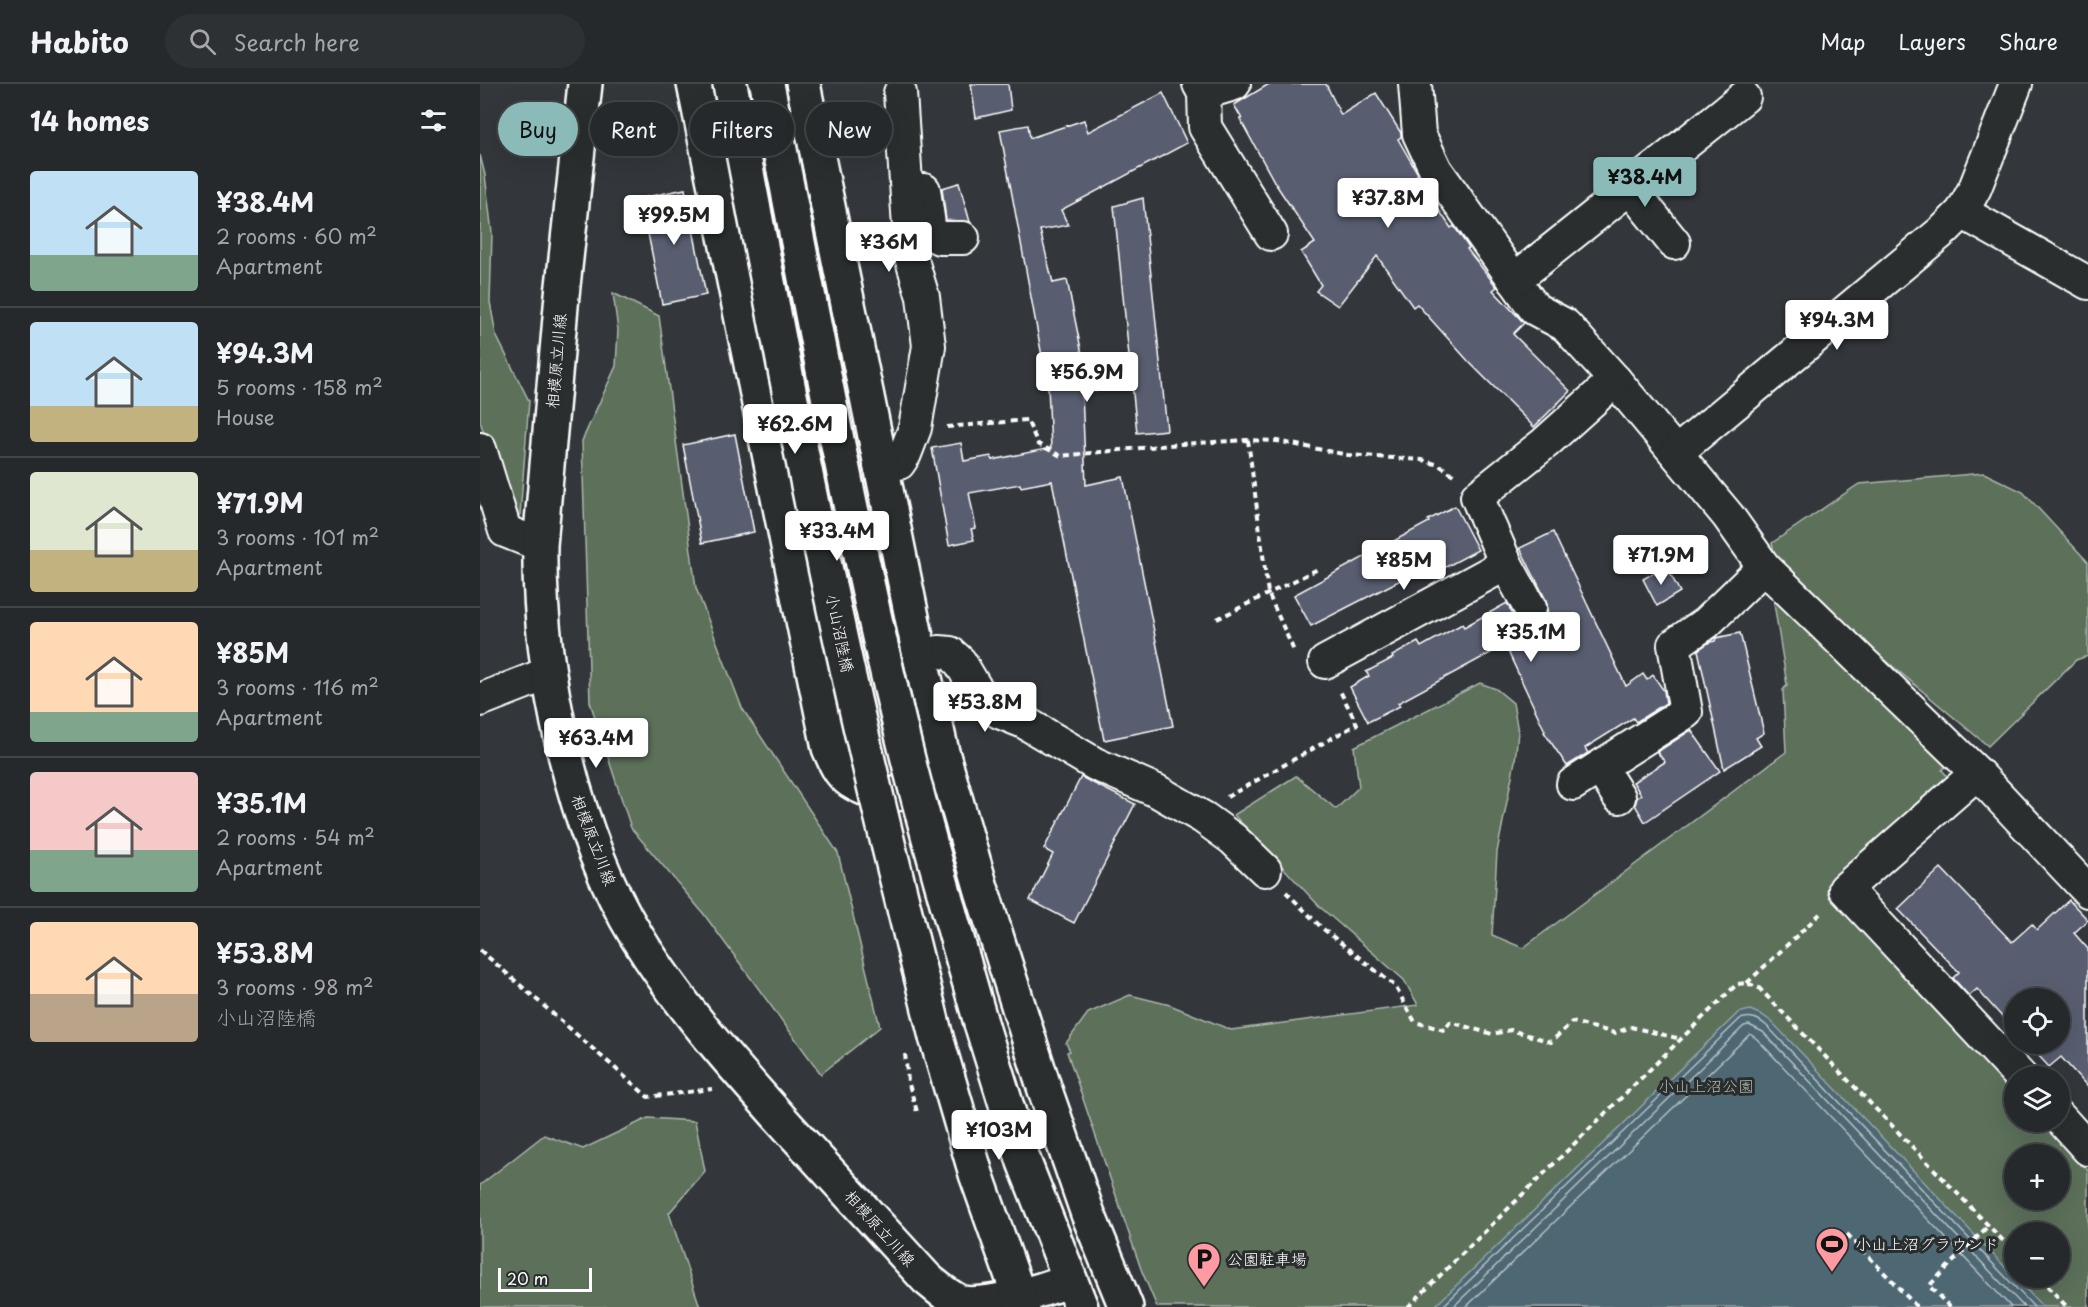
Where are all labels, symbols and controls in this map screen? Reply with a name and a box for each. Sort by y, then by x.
search box [165,14,585,68]
text: Habito [30,20,129,63]
icon: search [186,25,219,58]
text: Search here [234,25,360,58]
text: Map [1821,25,1865,57]
text: Layers [1898,25,1966,57]
text: Share [1999,25,2058,57]
text: 14 homes [30,101,149,140]
chip: Buy [498,102,578,156]
chip: Rent [590,102,678,156]
chip: Filters [690,102,794,156]
chip: New [806,102,892,156]
icon: filters [417,104,450,137]
pin: ¥38.4M [1596,157,1694,208]
text: ¥38.4M [1607,161,1683,191]
pin: ¥37.8M [1339,178,1437,229]
text: ¥38.4M [216,182,314,221]
text: ¥37.8M [1352,182,1424,212]
icon: home [78,195,150,267]
pin: ¥99.5M [625,195,723,246]
text: ¥99.5M [638,199,710,229]
text: 2 rooms · 60 m² [216,221,377,251]
pin: ¥36M [853,222,925,273]
text: ¥36M [860,226,918,256]
text: Apartment [216,251,323,281]
pin: ¥94.3M [1788,300,1886,351]
text: ¥94.3M [1799,304,1875,334]
street label: 相模原立川線 [539,312,571,410]
text: ¥94.3M [216,333,314,372]
icon: home [78,346,150,418]
pin: ¥56.9M [1038,352,1136,403]
text: ¥56.9M [1050,356,1124,386]
text: 5 rooms · 158 m² [216,372,383,402]
text: House [216,402,275,432]
pin: ¥62.6M [746,404,844,455]
text: ¥62.6M [757,408,833,438]
text: ¥71.9M [216,483,304,522]
icon: home [78,496,150,568]
pin: ¥33.4M [788,511,886,562]
text: ¥33.4M [799,515,875,545]
text: 3 rooms · 101 m² [216,522,379,552]
pin: ¥71.9M [1612,535,1710,586]
text: ¥71.9M [1627,539,1695,569]
pin: ¥85M [1368,540,1440,591]
text: ¥85M [1376,544,1432,574]
text: Apartment [216,552,323,582]
street label: 小山沼陸橋 [821,591,861,674]
pin: ¥35.1M [1482,612,1580,663]
text: ¥35.1M [1496,616,1566,646]
text: ¥85M [216,633,289,672]
icon: home [78,646,150,718]
text: 3 rooms · 116 m² [216,672,379,702]
pin: ¥53.8M [936,682,1034,733]
text: ¥53.8M [947,686,1023,716]
text: Apartment [216,702,323,732]
pin: ¥63.4M [547,718,645,769]
text: ¥63.4M [558,722,634,752]
text: ¥35.1M [216,783,307,822]
street label: 相模原立川線 [567,791,623,889]
icon: home [78,796,150,868]
text: 2 rooms · 54 m² [216,822,375,852]
text: Apartment [216,852,323,882]
text: ¥53.8M [216,933,314,972]
icon: home [78,946,150,1018]
text: 3 rooms · 98 m² [216,972,374,1002]
map controls [2004,988,2070,1288]
button: locate [2004,988,2070,1054]
text: 小山沼陸橋 [216,1002,316,1032]
button: layers [2004,1066,2070,1132]
park label: 小山上沼公園 [1658,1073,1754,1097]
pin: ¥103M [957,1110,1041,1161]
text: ¥103M [966,1114,1032,1144]
button: + [2004,1144,2070,1210]
street label: 相模原立川線 [840,1184,922,1271]
button: − [2004,1222,2070,1288]
sports icon: 小山上沼グラウンド [1814,1226,1850,1273]
place label: 小山上沼グラウンド [1855,1231,1999,1255]
parking icon: 公園駐車場 [1186,1241,1222,1288]
place label: 公園駐車場 [1227,1246,1307,1270]
scale bar [498,1265,592,1292]
text: 20 m [507,1266,548,1290]

